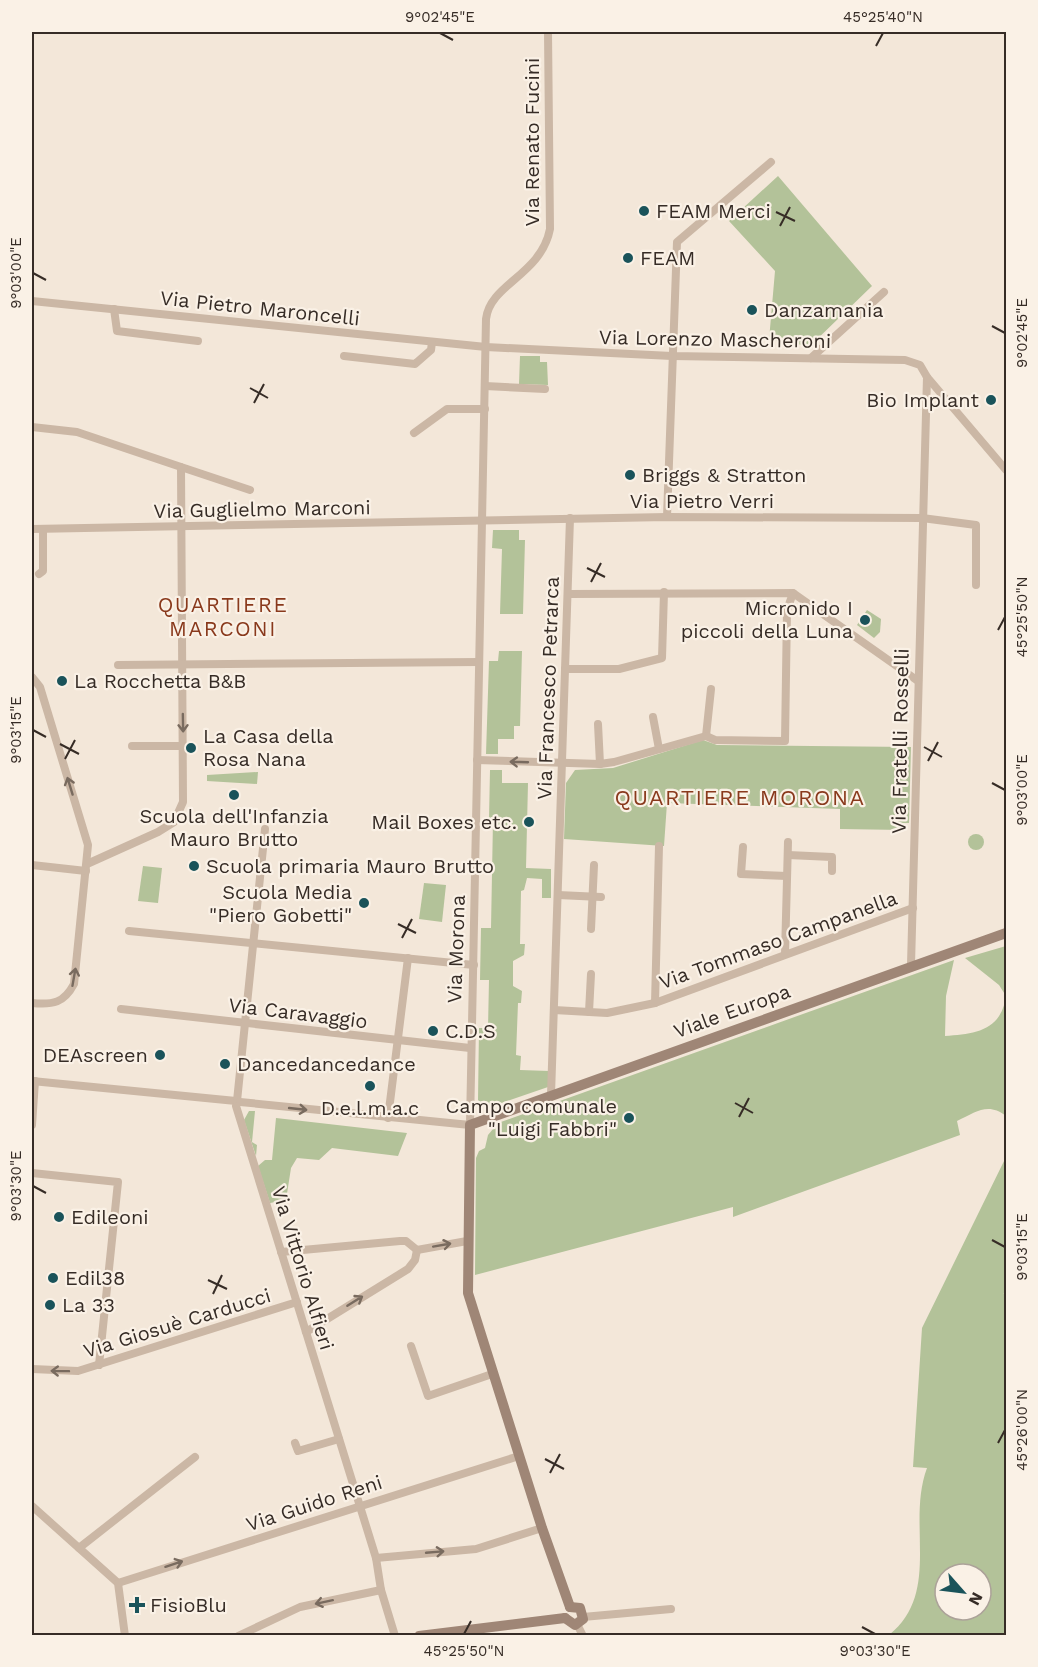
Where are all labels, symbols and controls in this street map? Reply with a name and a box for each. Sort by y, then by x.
text: 9°02'45"E [405,8,475,26]
text: 45°25'40"N [843,8,923,26]
street label: Via Renato Fucini [520,58,544,226]
place label: FEAM Merci [656,199,771,223]
marker: FEAM Merci [637,204,651,218]
text: 9°03'00"E [7,237,25,309]
place label: FEAM [640,246,695,270]
marker: FEAM [621,251,635,265]
street label: Via Pietro Maroncelli [159,286,361,330]
place label: Danzamania [764,298,884,322]
text: 9°02'45"E [1013,298,1031,368]
marker: Danzamania [745,303,759,317]
street label: Via Lorenzo Mascheroni [599,325,831,353]
place label: Bio Implant [866,388,980,412]
marker: Bio Implant [984,393,998,407]
place label: Briggs & Stratton [642,463,806,487]
marker: Briggs & Stratton [623,468,637,482]
street label: Via Pietro Verri [630,489,774,513]
street label: Via Guglielmo Marconi [153,495,371,523]
street label: Via Francesco Petrarca [532,576,564,800]
text: 45°25'50"N [1013,577,1031,657]
district label: QUARTIERE MARCONI [158,592,288,641]
place label: Micronido I piccoli della Luna [681,596,853,643]
marker: Micronido I piccoli della Luna [858,613,872,627]
street label: Via Fratelli Rosselli [886,648,914,834]
place label: La Rocchetta B&B [74,669,246,693]
marker: La Rocchetta B&B [55,674,69,688]
text: 9°03'15"E [7,696,25,764]
one-way arrow [178,713,189,733]
place label: La Casa della Rosa Nana [203,724,334,771]
marker: La Casa della Rosa Nana [184,741,198,755]
text: 9°03'00"E [1013,754,1031,826]
one-way arrow [510,756,530,767]
one-way arrow [64,777,75,796]
district label: QUARTIERE MORONA [614,785,866,810]
marker: Scuola dell'Infanzia Mauro Brutto [227,788,241,802]
place label: Scuola dell'Infanzia Mauro Brutto [139,804,329,851]
place label: Mail Boxes etc. [371,810,517,834]
marker: Mail Boxes etc. [522,815,536,829]
place label: Scuola primaria Mauro Brutto [206,854,494,878]
marker: Scuola primaria Mauro Brutto [187,859,201,873]
place label: Scuola Media "Piero Gobetti" [209,880,352,927]
street label: Via Tommaso Campanella [656,886,900,994]
street label: Via Morona [442,894,470,1004]
marker: Scuola Media "Piero Gobetti" [357,896,371,910]
one-way arrow [69,968,80,988]
street label: Viale Europa [670,979,794,1043]
street label: Via Caravaggio [227,993,369,1033]
place label: C.D.S [445,1019,496,1043]
marker: C.D.S [426,1024,440,1038]
place label: DEAscreen [43,1043,148,1067]
marker: DEAscreen [153,1048,167,1062]
place label: Dancedancedance [237,1052,416,1076]
marker: Dancedancedance [218,1057,232,1071]
marker: D.e.l.m.a.c [363,1079,377,1093]
place label: Campo comunale "Luigi Fabbri" [446,1094,617,1141]
place label: D.e.l.m.a.c [321,1096,419,1120]
one-way arrow [288,1103,307,1114]
marker: Campo comunale "Luigi Fabbri" [622,1111,636,1125]
text: 9°03'30"E [7,1150,25,1222]
street label: Via Vittorio Alfieri [267,1183,339,1353]
place label: Edileoni [71,1205,149,1229]
marker: Edileoni [52,1210,66,1224]
text: 9°03'15"E [1013,1213,1031,1281]
one-way arrow [431,1239,451,1250]
place label: Edil38 [65,1266,125,1290]
marker: Edil38 [46,1271,60,1285]
street label: Via Giosuè Carducci [80,1283,274,1363]
place label: La 33 [62,1293,115,1317]
one-way arrow [347,1295,364,1308]
marker: La 33 [43,1298,57,1312]
one-way arrow [50,1365,70,1377]
text: 45°26'00"N [1013,1389,1031,1471]
street label: Via Guido Reni [243,1470,385,1536]
one-way arrow [424,1546,444,1557]
one-way arrow [164,1558,183,1569]
north arrow [933,1562,993,1622]
text: N [965,1589,987,1609]
place label: FisioBlu [150,1593,227,1617]
marker: FisioBlu [128,1596,146,1614]
one-way arrow [315,1597,334,1608]
text: 45°25'50"N [424,1642,504,1660]
text: 9°03'30"E [839,1642,911,1660]

